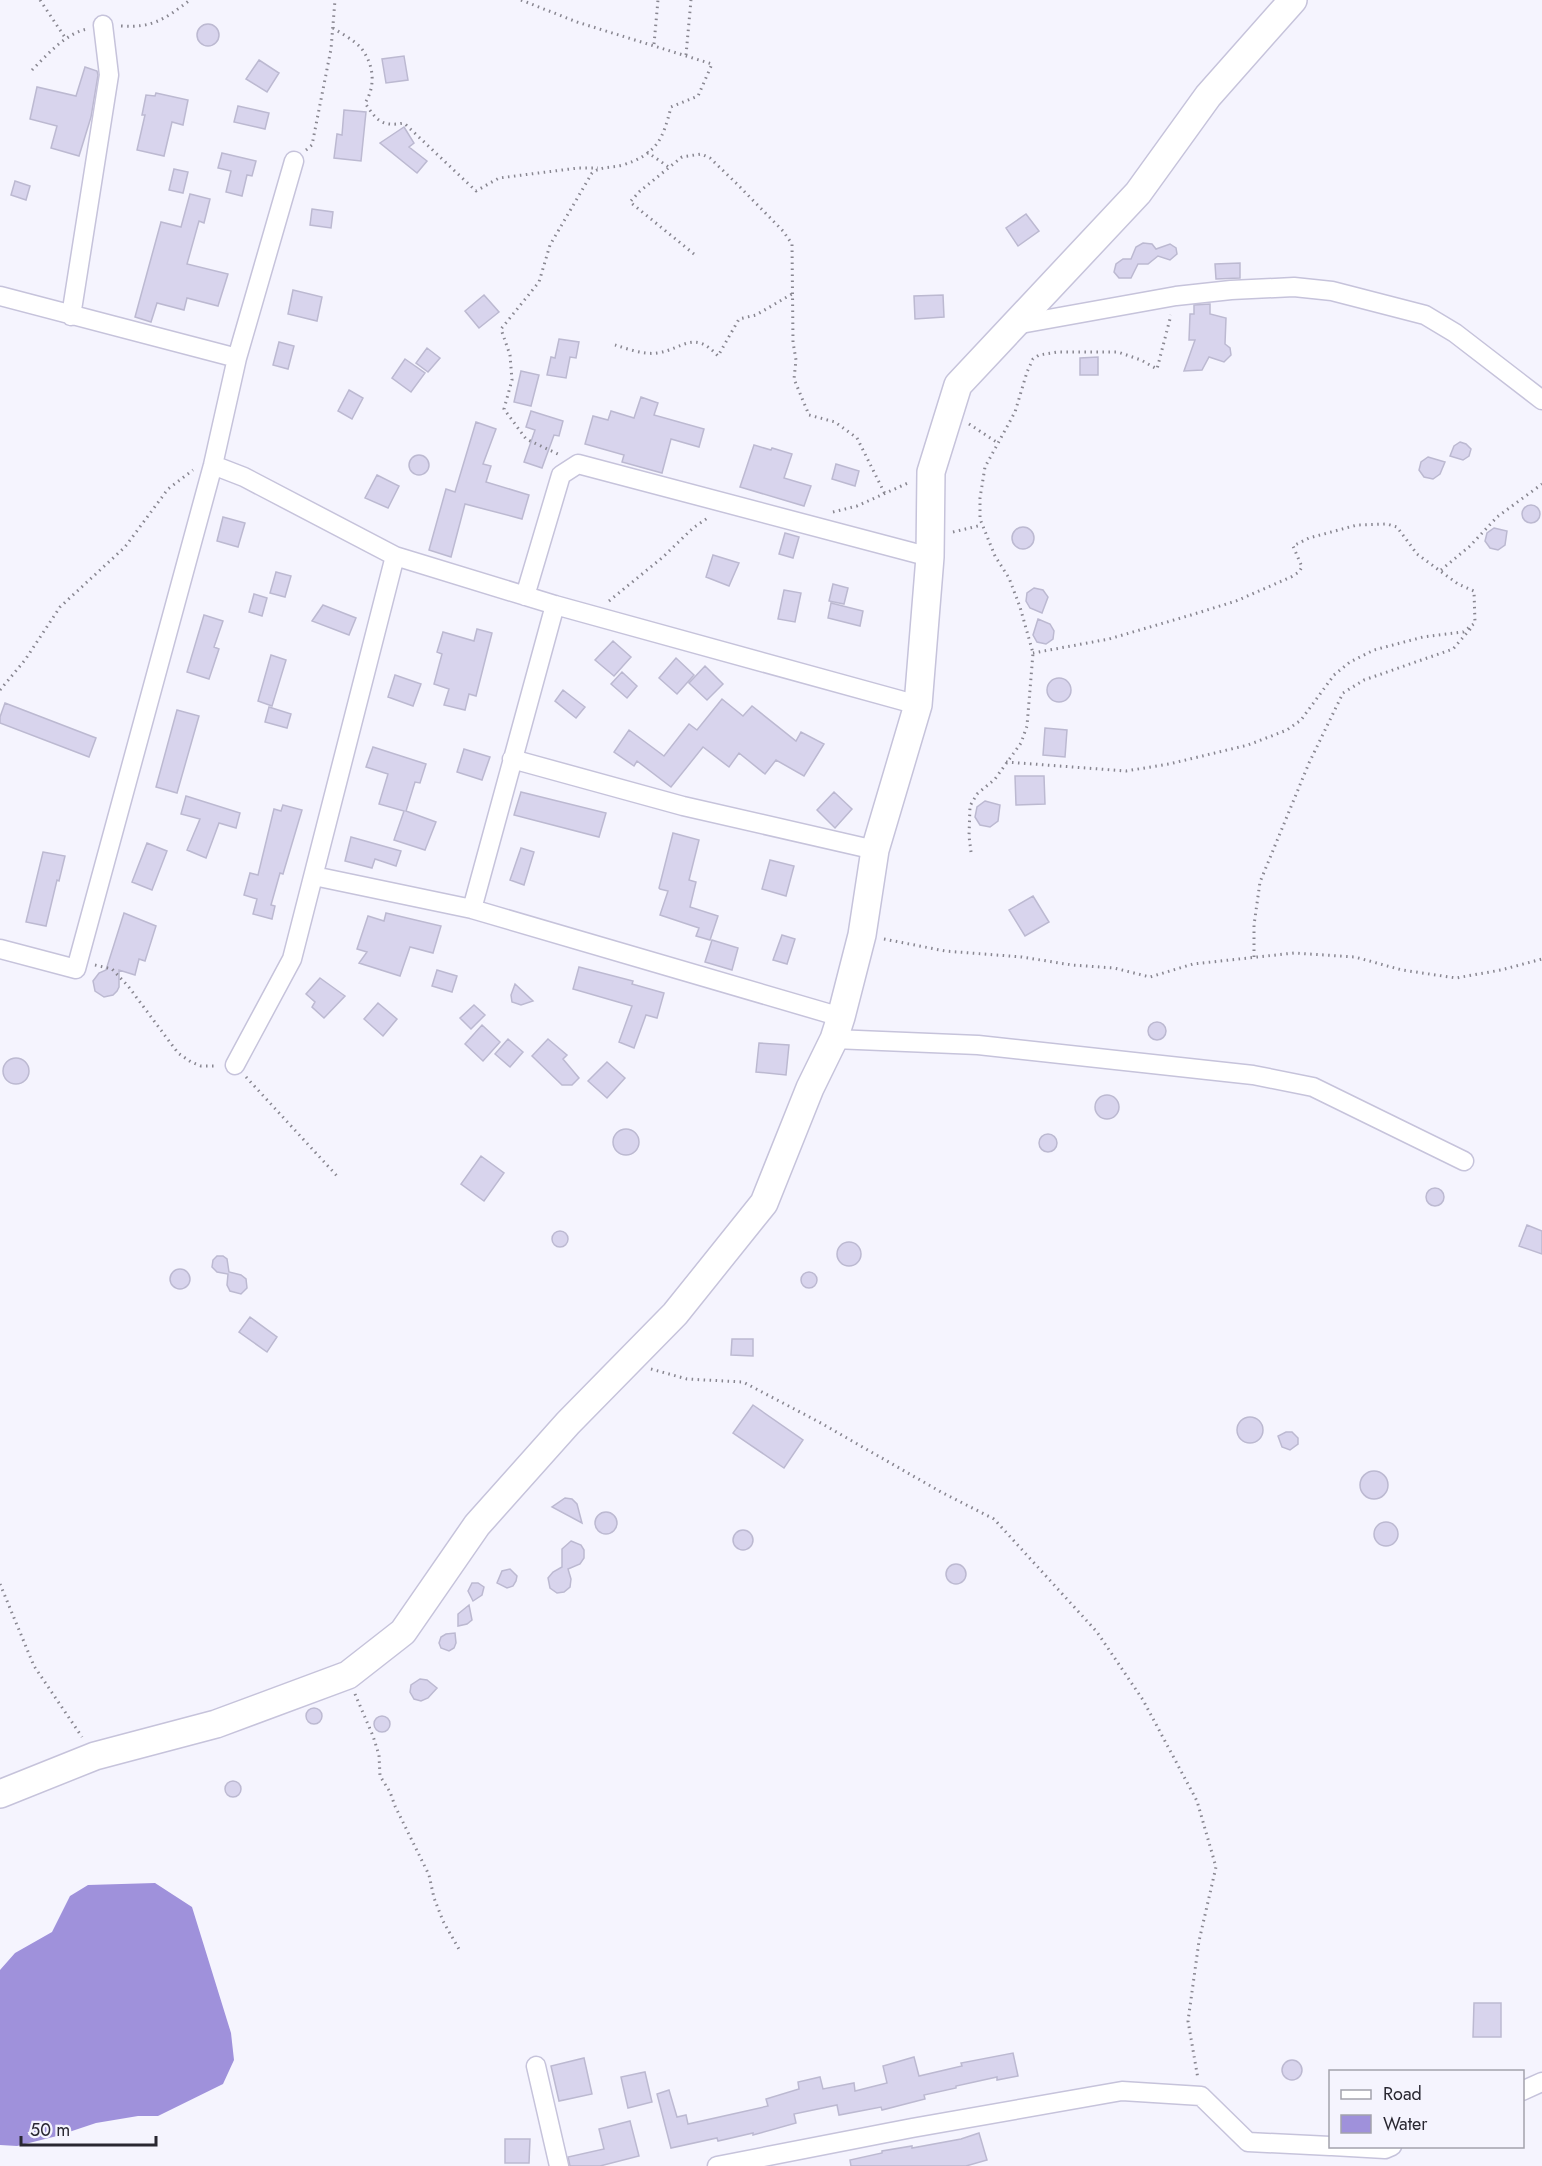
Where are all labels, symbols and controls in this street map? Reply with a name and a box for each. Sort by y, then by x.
legend [1329,2070,1524,2148]
text: Road [1383,2081,1422,2107]
scale bar [21,2109,156,2147]
text: Water [1383,2111,1428,2137]
text: 50 m [30,2117,70,2143]

